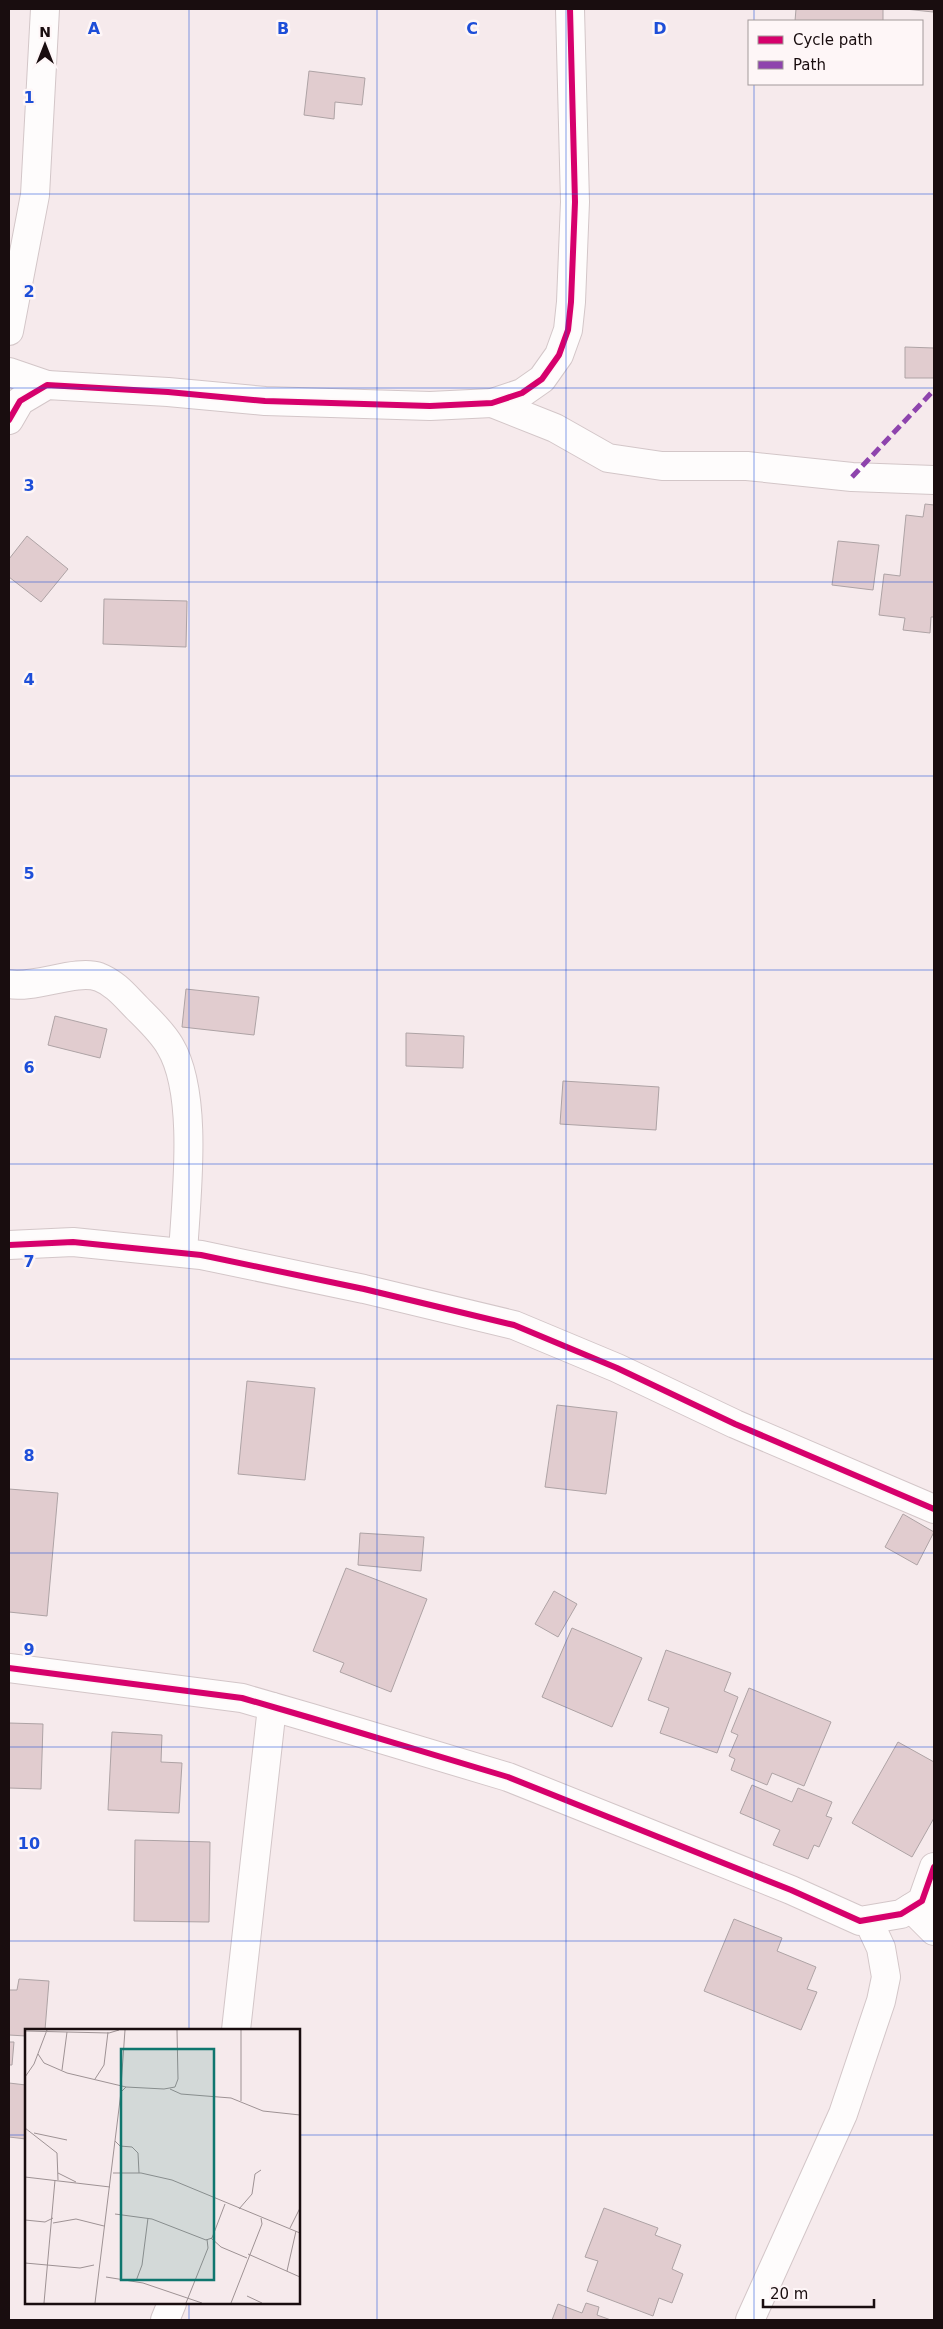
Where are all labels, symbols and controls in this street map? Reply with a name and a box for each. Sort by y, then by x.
text: A [88,19,101,38]
text: B [277,19,289,38]
text: C [466,19,478,38]
text: D [653,19,667,38]
north arrow [20,20,70,70]
legend [748,20,923,85]
text: N [39,24,51,40]
text: Cycle path [793,31,873,49]
text: Path [793,56,826,74]
text: 1 [23,88,35,107]
text: 2 [23,282,35,301]
text: 3 [23,476,35,495]
text: 4 [23,670,35,689]
text: 5 [23,864,35,883]
text: 6 [23,1058,35,1077]
text: 7 [23,1252,35,1271]
text: 8 [23,1446,35,1465]
text: 9 [23,1640,35,1659]
text: 10 [18,1834,40,1853]
inset map [25,2029,300,2304]
scale bar [763,2276,874,2308]
text: 20 m [770,2285,808,2303]

